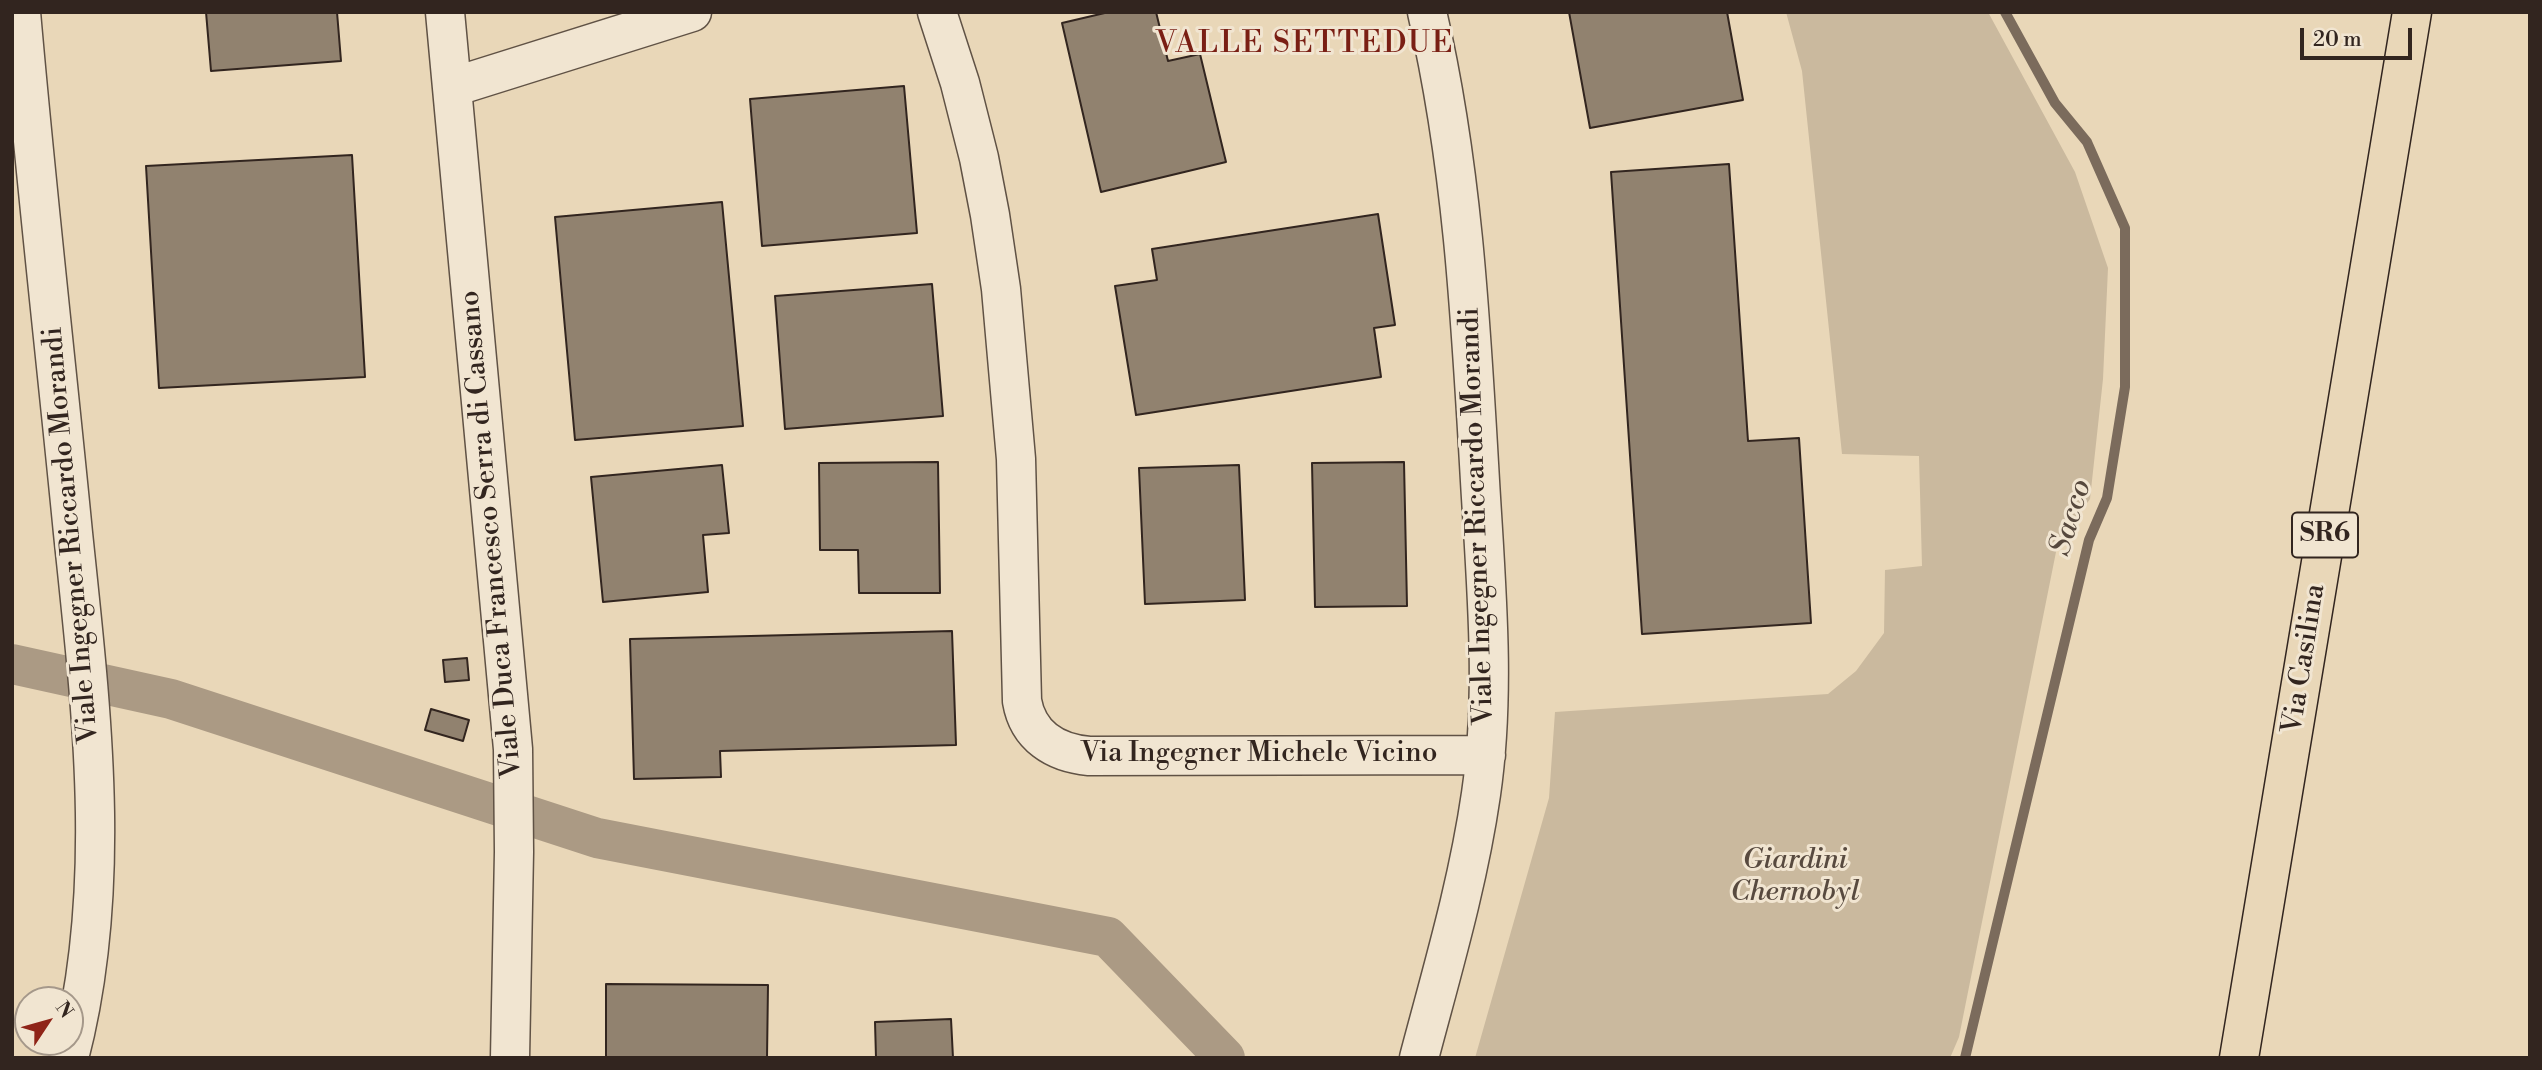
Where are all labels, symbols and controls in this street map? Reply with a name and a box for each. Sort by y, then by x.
scale bar [2304,14,2416,58]
district label: VALLE SETTEDUE [1157,27,1453,63]
text: 20 m [2313,27,2362,53]
street label: Viale Duca Francesco Serra di Cassano [454,289,530,779]
street label: Viale Ingegner Riccardo Morandi [1454,307,1502,725]
street label: Viale Ingegner Riccardo Morandi [37,326,107,744]
water label: Sacco [2043,476,2101,560]
road number: SR6 [2292,512,2358,558]
street label: Via Casilina [2277,582,2333,736]
street label: Via Ingegner Michele Vicino [1081,737,1437,771]
park label: Giardini Chernobyl [1731,844,1859,910]
north arrow [14,986,84,1056]
text: N [50,997,78,1023]

